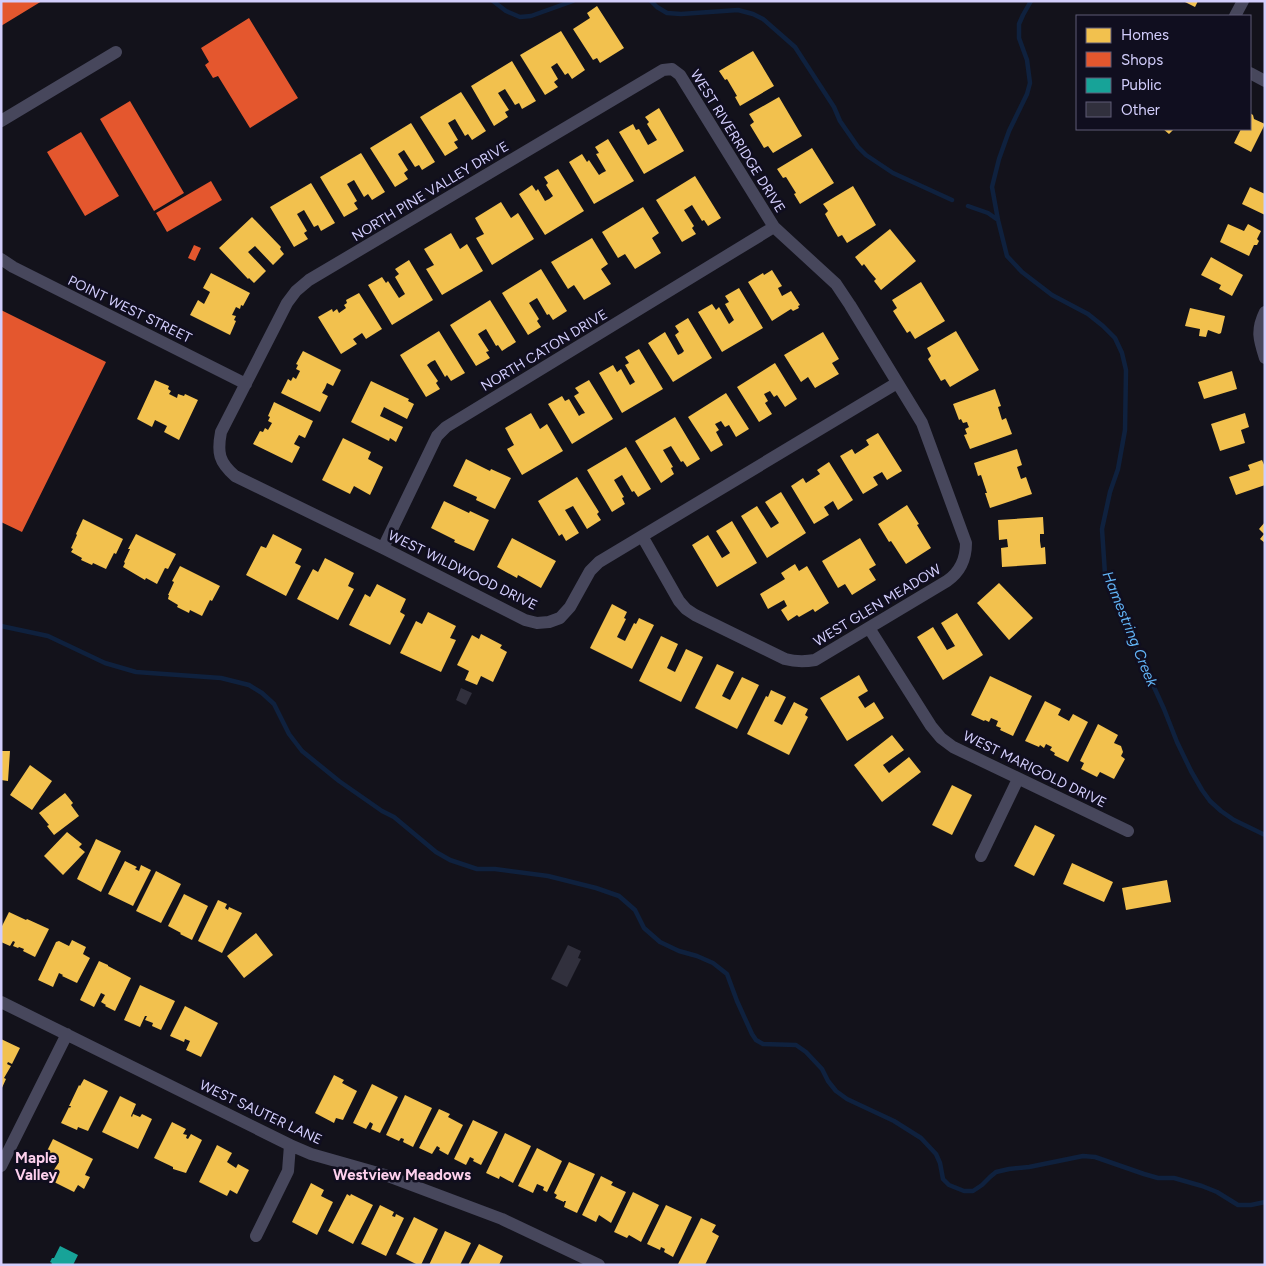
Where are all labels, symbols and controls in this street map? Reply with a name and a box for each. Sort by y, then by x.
legend [1076,15,1251,130]
text: Homes [1121,26,1169,44]
text: Shops [1121,51,1163,69]
street label: WEST RIVERRIDGE DRIVE [686,67,789,216]
text: Public [1121,76,1162,94]
text: Other [1121,101,1160,119]
street label: NORTH PINE VALLEY DRIVE [349,138,512,245]
street label: POINT WEST STREET [65,272,195,347]
street label: NORTH CATON DRIVE [478,306,611,395]
street label: WEST WILDWOOD DRIVE [385,527,540,614]
street label: WEST GLEN MEADOW [811,560,944,650]
water label: Hamestring Creek [1099,569,1162,690]
street label: WEST MARIGOLD DRIVE [960,727,1109,812]
street label: WEST SAUTER LANE [197,1077,325,1148]
district label: Maple Valley [15,1149,58,1184]
district label: Westview Meadows [333,1166,471,1184]

